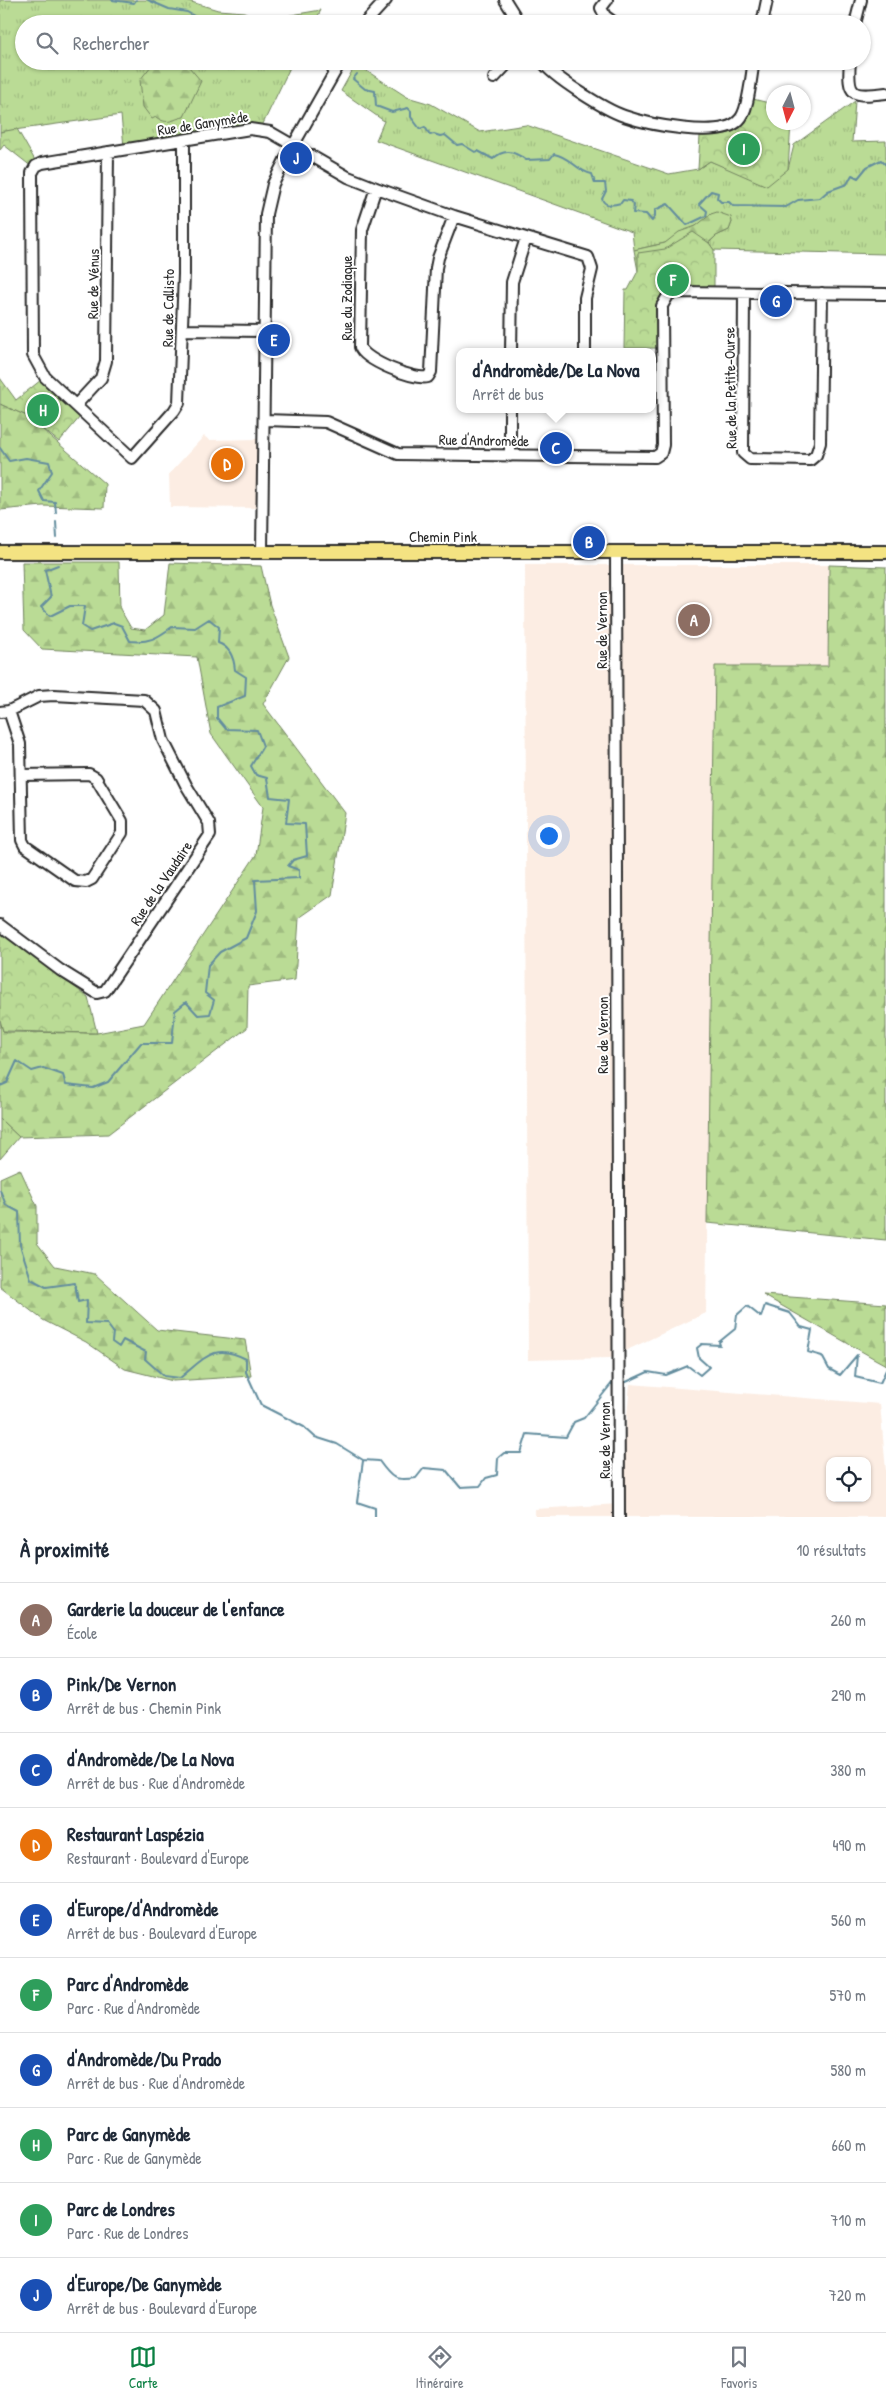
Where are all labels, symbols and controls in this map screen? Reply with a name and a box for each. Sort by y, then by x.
search box [15,15,871,70]
icon: search [33,29,61,57]
text: Rechercher [73,30,150,56]
north arrow [766,85,811,130]
street label: Rue de Ganymède [156,105,250,141]
pin: I [728,130,760,168]
pin: J [280,139,312,177]
street label: Rue de Vénus [82,248,104,319]
street label: Rue du Zodiaque [336,255,357,341]
pin: F [657,261,689,299]
street label: Rue de Callisto [157,269,179,347]
pin: G [760,282,792,320]
pin: E [258,321,290,359]
street label: Rue de la Petite-Ourse [718,327,742,449]
popup [456,348,656,413]
text: d'Andromède/De La Nova [473,357,639,383]
text: Arrêt de bus [473,383,544,405]
pin: H [27,391,59,429]
street label: Rue d'Andromède [439,429,529,451]
pin: C [540,429,572,467]
pin: D [211,445,243,483]
pin: B [573,523,605,561]
street label: Chemin Pink [409,526,477,547]
street label: Rue de Vernon [591,591,612,669]
pin: A [678,601,710,639]
your location [536,823,562,849]
street label: Rue de la Vaudaire [125,836,197,929]
street label: Rue de Vernon [592,996,613,1074]
street label: Rue de Vernon [594,1401,615,1479]
map controls [826,1457,871,1502]
button: locate [826,1457,871,1502]
text: À proximité [20,1535,109,1564]
text: 10 résultats [797,1539,866,1561]
text: Garderie la douceur de l'enfance [67,1596,285,1622]
text: A [32,1609,40,1631]
text: 260 m [830,1609,866,1631]
text: École [67,1622,97,1644]
text: Pink/De Vernon [67,1671,176,1697]
text: B [32,1684,40,1706]
text: 290 m [831,1684,866,1706]
text: Arrêt de bus · Chemin Pink [67,1697,221,1719]
text: d'Andromède/De La Nova [67,1746,234,1772]
text: C [32,1759,40,1781]
text: 380 m [830,1759,866,1781]
text: Arrêt de bus · Rue d'Andromède [67,1772,245,1794]
text: Restaurant Laspézia [67,1821,204,1847]
text: D [32,1834,40,1856]
text: 490 m [832,1834,866,1856]
text: Restaurant · Boulevard d'Europe [67,1847,249,1869]
text: d'Europe/d'Andromède [67,1896,218,1922]
text: E [32,1909,40,1931]
text: 560 m [831,1909,866,1931]
text: Arrêt de bus · Boulevard d'Europe [67,1922,257,1944]
text: Parc d'Andromède [67,1971,189,1997]
text: F [33,1984,39,2006]
text: 570 m [830,1984,866,2006]
text: Parc · Rue d'Andromède [67,1997,200,2019]
text: d'Andromède/Du Prado [67,2046,221,2072]
text: G [32,2059,40,2081]
text: 580 m [831,2059,866,2081]
text: Arrêt de bus · Rue d'Andromède [67,2072,245,2094]
text: Parc de Ganymède [67,2121,191,2147]
text: H [32,2134,40,2156]
text: 660 m [832,2134,866,2156]
text: Parc · Rue de Ganymède [67,2147,202,2169]
text: Parc de Londres [67,2196,175,2222]
text: I [34,2209,38,2231]
text: 710 m [831,2209,866,2231]
text: Parc · Rue de Londres [67,2222,188,2244]
text: d'Europe/De Ganymède [67,2271,222,2297]
text: J [33,2284,39,2306]
text: 720 m [829,2284,866,2306]
text: Arrêt de bus · Boulevard d'Europe [67,2297,257,2319]
tab: Carte [129,2343,158,2392]
tab: Itinéraire [415,2343,464,2392]
tab: Favoris [721,2343,757,2392]

